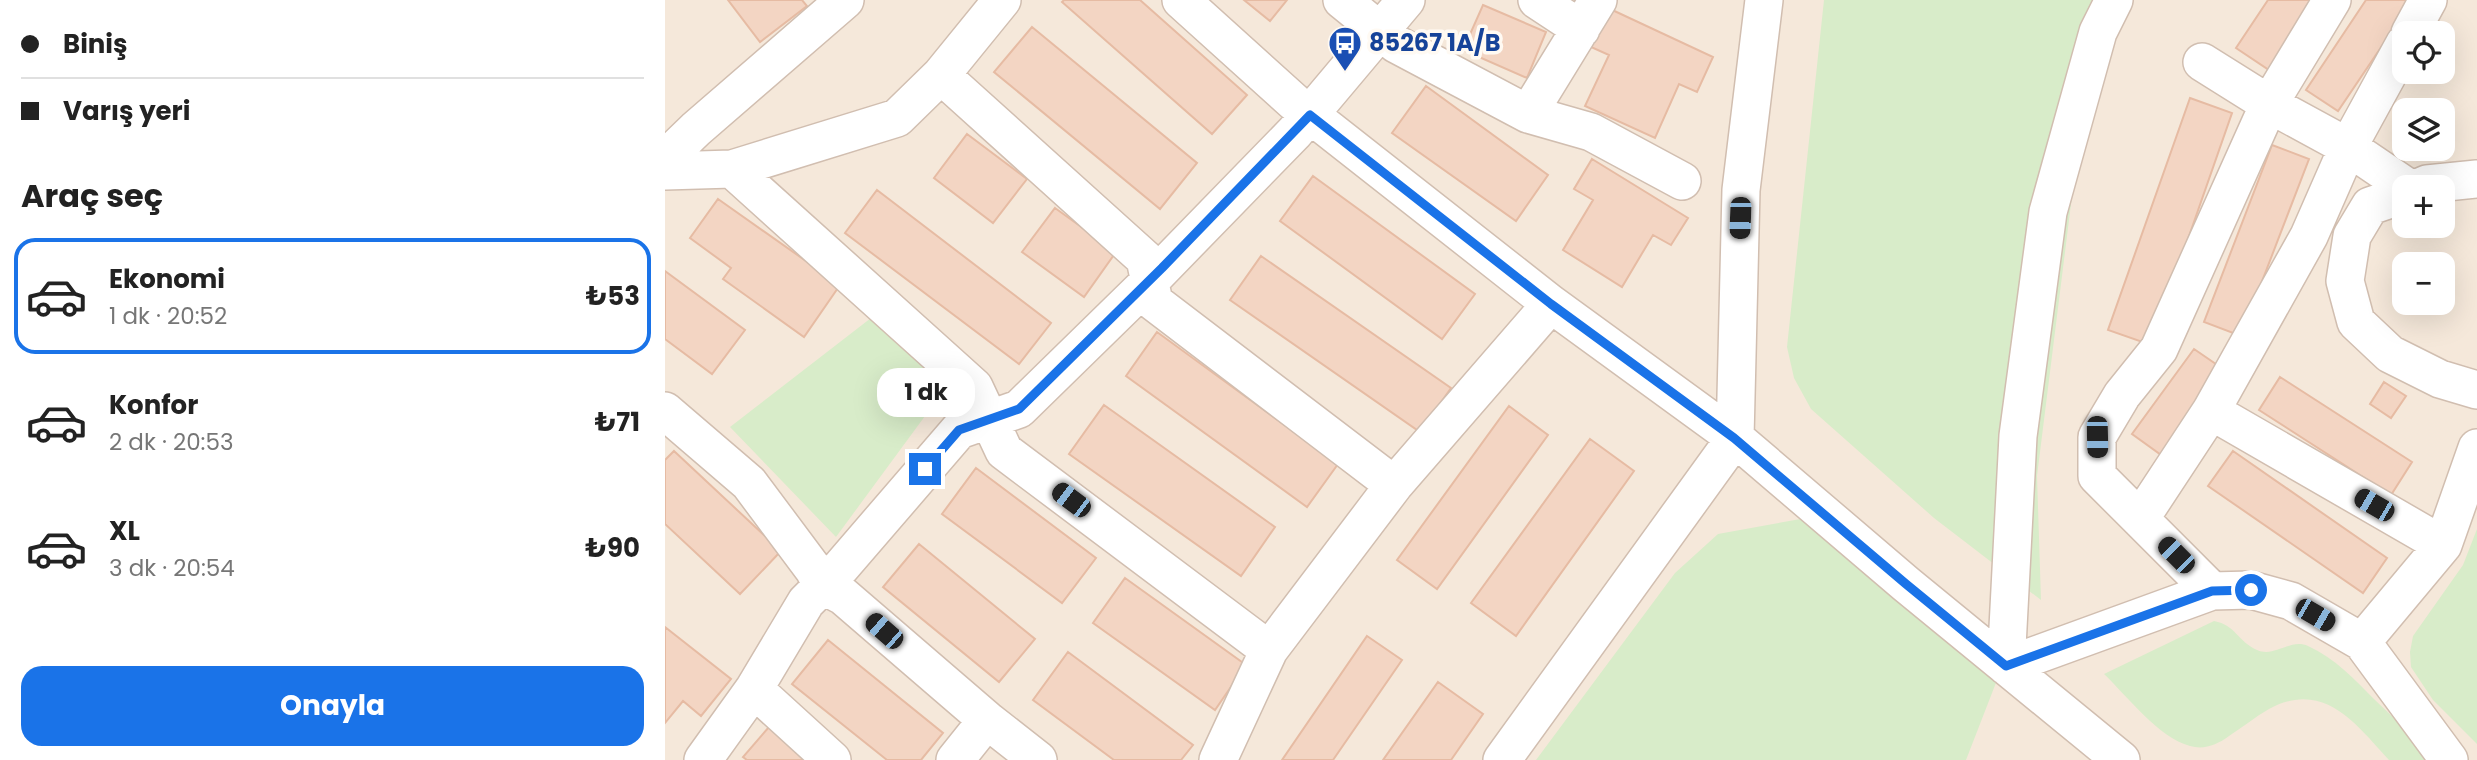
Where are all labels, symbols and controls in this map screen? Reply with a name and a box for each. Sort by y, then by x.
map controls [2392,21,2455,315]
button: locate [2392,21,2455,84]
bus stop icon: 85267 1A/B [1326,24,1364,73]
text: Biniş [63,26,128,62]
place label: 85267 1A/B [1369,26,1500,59]
text: Varış yeri [63,93,190,129]
button: layers [2392,98,2455,161]
text: Araç seç [21,173,163,218]
button: + [2392,175,2455,238]
car [1729,197,1752,239]
button: − [2392,252,2455,315]
text: Ekonomi [109,261,225,297]
icon: car [25,265,88,328]
text: ₺53 [586,278,640,314]
text: 1 dk · 20:52 [109,300,227,332]
callout: 1 dk [876,368,974,416]
text: 1 dk [904,376,948,408]
text: Konfor [109,387,198,423]
icon: car [25,391,88,454]
text: ₺71 [595,404,640,440]
car [2087,416,2108,458]
text: 2 dk · 20:53 [109,426,233,458]
route end [909,453,941,485]
car [1048,479,1095,521]
car [2351,485,2398,525]
text: XL [109,513,140,549]
icon: car [25,517,88,580]
text: ₺90 [585,530,640,566]
car [2154,533,2199,577]
text: 3 dk · 20:54 [109,552,235,584]
route start [2235,574,2267,606]
car [2292,595,2339,635]
car [862,609,907,653]
button: Onayla [21,666,644,746]

